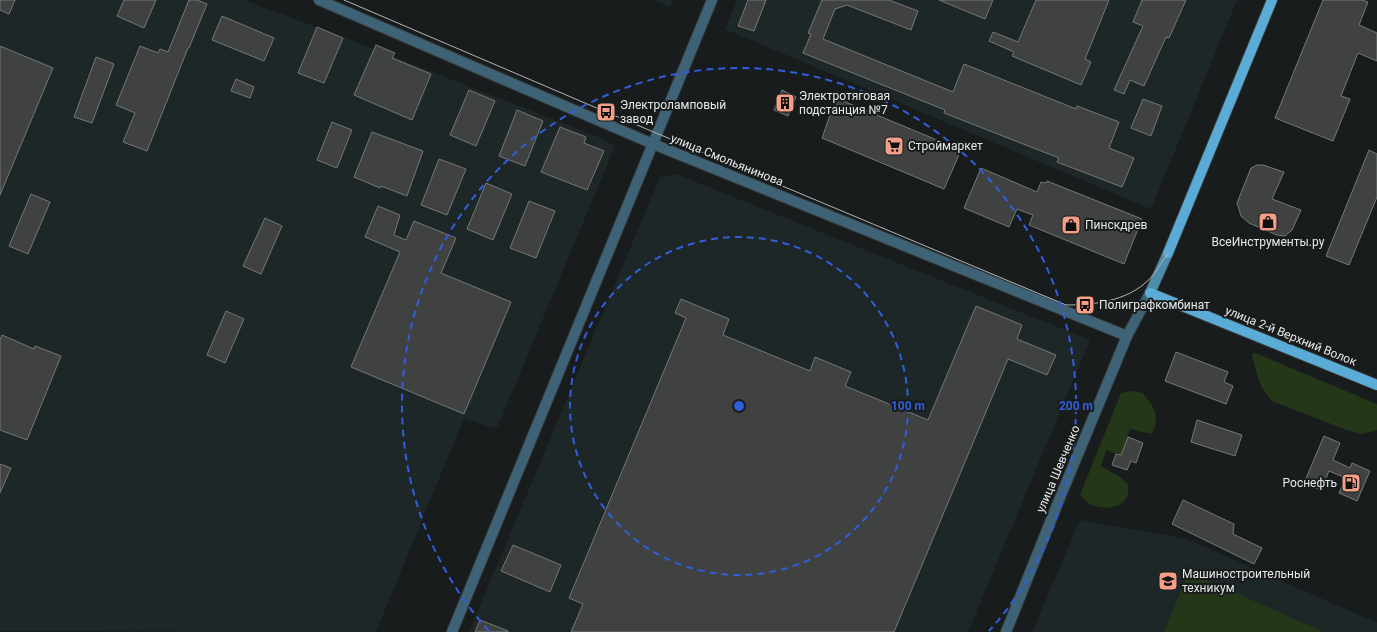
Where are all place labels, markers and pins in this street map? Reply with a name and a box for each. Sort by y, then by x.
place label: Электротяговая подстанция №7 [799,89,890,117]
building icon: Электротяговая подстанция №7 [774,92,796,114]
place label: Электроламповый завод [620,98,726,126]
bus stop icon: Электроламповый завод [595,101,617,123]
supermarket icon: Строймаркет [883,135,905,157]
place label: Строймаркет [908,139,983,153]
shop icon: ВсеИнструменты.ру [1257,211,1279,233]
shop icon: Пинскдрев [1060,214,1082,236]
place label: Пинскдрев [1085,218,1148,232]
place label: ВсеИнструменты.ру [1212,235,1325,249]
bus stop icon: Полиграфкомбинат [1074,294,1096,316]
place label: Полиграфкомбинат [1099,298,1210,312]
centre of rings [732,399,746,413]
fuel station icon: Роснефть [1340,472,1362,494]
place label: Роснефть [1283,476,1337,490]
place label: Машиностроительный техникум [1182,567,1310,595]
school or university icon: Машиностроительный техникум [1157,570,1179,592]

